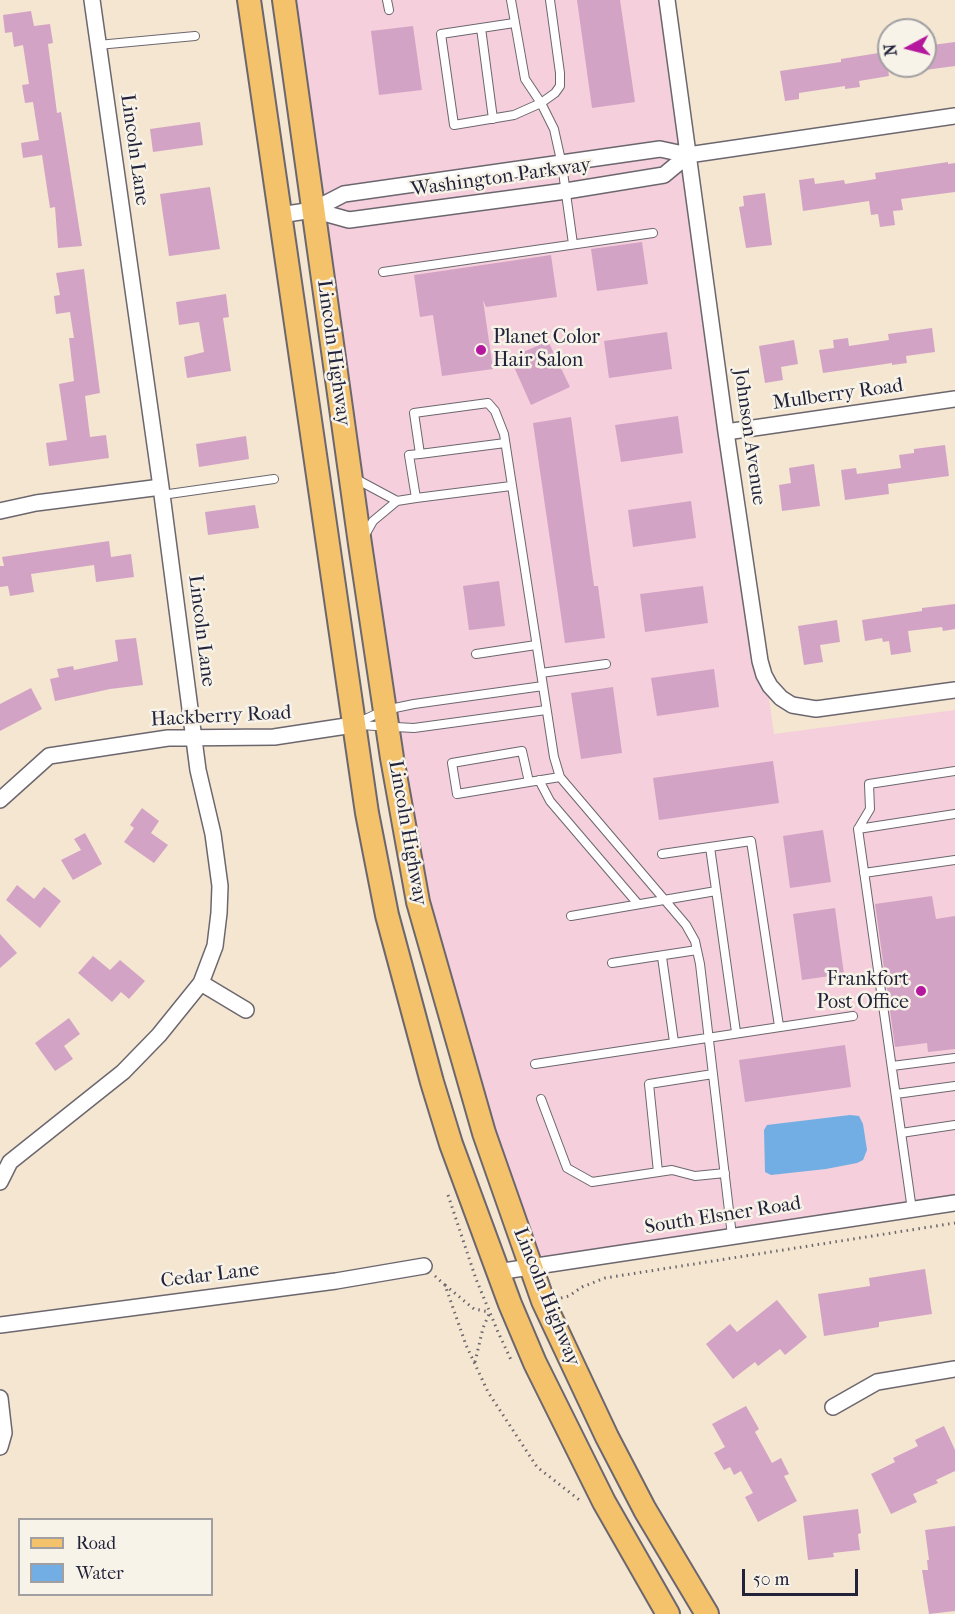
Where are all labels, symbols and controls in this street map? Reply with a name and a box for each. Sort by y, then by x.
north arrow [877,18,937,78]
text: N [880,43,901,57]
street label: Lincoln Lane [114,93,154,207]
street label: Washington Parkway [409,153,593,203]
street label: Lincoln Highway [311,279,355,427]
place label: Planet Color Hair Salon [493,326,600,373]
marker: Planet Color Hair Salon [474,343,488,357]
street label: Johnson Avenue [728,367,770,507]
street label: Mulberry Road [771,374,905,416]
street label: Lincoln Lane [182,574,220,688]
street label: Hackberry Road [150,701,292,733]
street label: Lincoln Highway [382,758,432,908]
place label: Frankfort Post Office [816,968,909,1015]
marker: Frankfort Post Office [914,984,928,998]
street label: South Elsner Road [643,1192,803,1240]
street label: Lincoln Highway [507,1224,585,1370]
street label: Cedar Lane [159,1258,261,1294]
legend [18,1518,213,1596]
text: Road [76,1533,116,1554]
scale bar [745,1557,860,1595]
text: Water [76,1563,124,1584]
text: 50 m [753,1569,789,1590]

